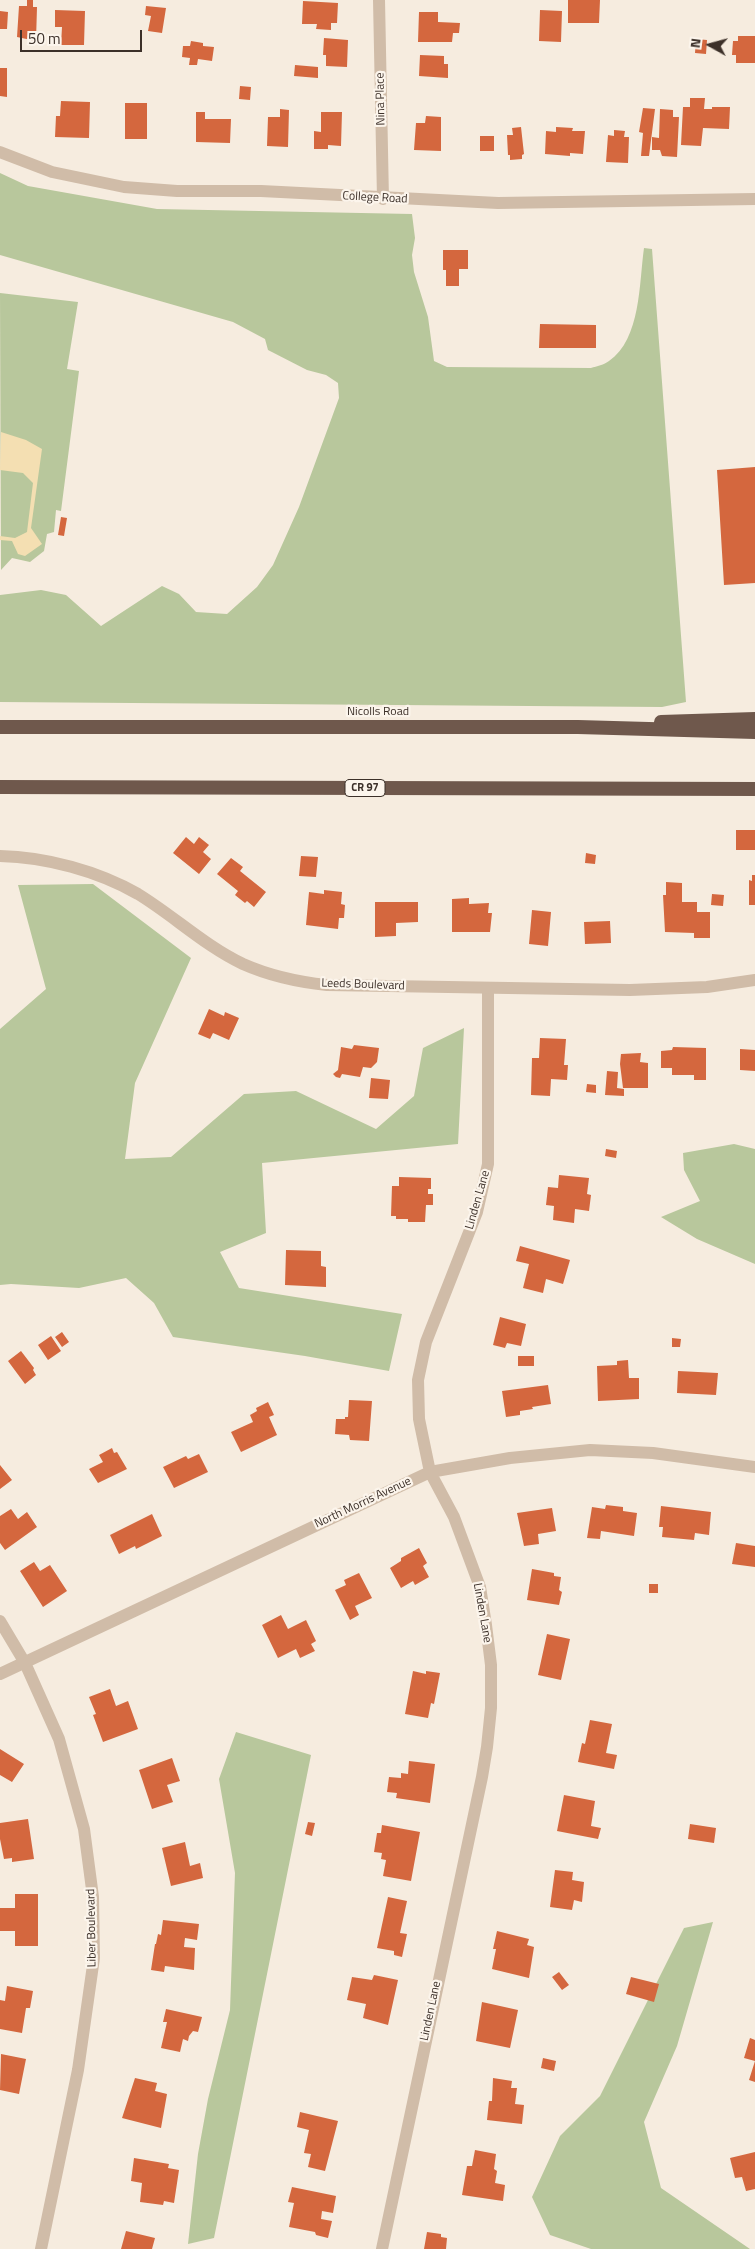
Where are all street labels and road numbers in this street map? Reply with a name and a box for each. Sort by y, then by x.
street label: Nina Place [373,72,389,126]
street label: College Road [342,189,408,207]
street label: Nicolls Road [347,705,409,719]
road number: CR 97 [345,780,385,796]
street label: Leeds Boulevard [321,976,405,994]
street label: Linden Lane [463,1169,493,1231]
street label: North Morris Avenue [312,1474,414,1532]
street label: Linden Lane [470,1582,494,1644]
street label: Liber Boulevard [84,1889,100,1967]
street label: Linden Lane [418,1980,444,2042]

